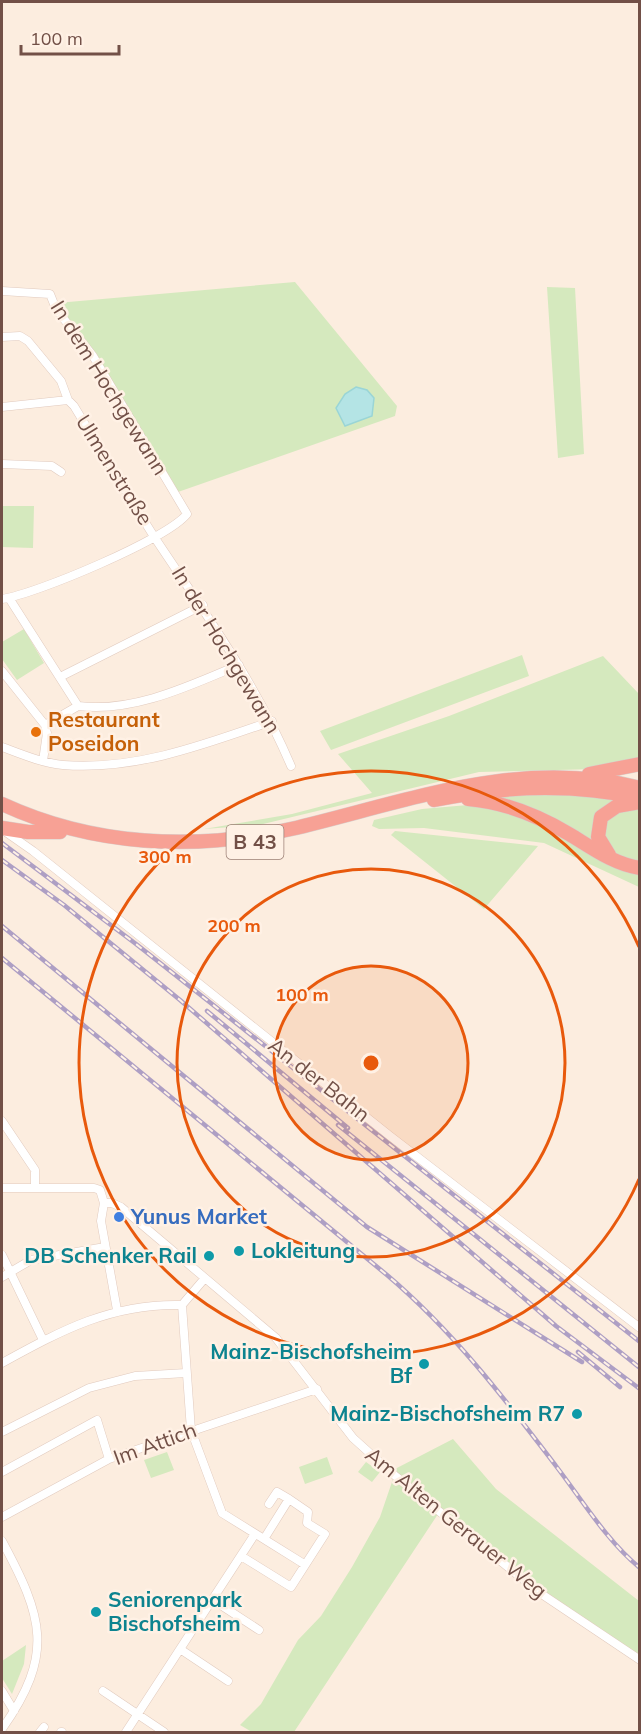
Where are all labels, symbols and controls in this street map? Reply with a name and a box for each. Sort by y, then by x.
scale bar [21,18,118,56]
text: 100 m [30,27,83,50]
street label: In dem Hochgewann [46,295,174,480]
street label: Ulmenstraße [71,410,159,529]
street label: In der Hochgewann [167,561,287,738]
place label: Restaurant Poseidon [48,706,160,756]
marker: Restaurant Poseidon [29,725,43,739]
road number: B 43 [226,825,284,859]
text: 300 m [138,845,192,868]
text: 200 m [207,914,261,937]
text: 100 m [275,983,329,1006]
street label: An der Bahn [264,1031,376,1127]
centre of rings [361,1053,381,1073]
place label: Yunus Market [130,1203,267,1229]
marker: Yunus Market [112,1210,126,1224]
place label: Lokleitung [251,1237,355,1263]
place label: DB Schenker Rail [24,1242,197,1268]
marker: Lokleitung [232,1244,246,1258]
marker: DB Schenker Rail [202,1249,216,1263]
place label: Mainz-Bischofsheim Bf [210,1338,413,1388]
marker: Mainz-Bischofsheim Bf [417,1357,431,1371]
place label: Mainz-Bischofsheim R7 [330,1400,565,1426]
marker: Mainz-Bischofsheim R7 [570,1407,584,1421]
street label: Im Attich [109,1416,200,1470]
street label: Am Alten Gerauer Weg [361,1441,553,1603]
place label: Seniorenpark Bischofsheim [108,1586,242,1636]
marker: Seniorenpark Bischofsheim [89,1605,103,1619]

